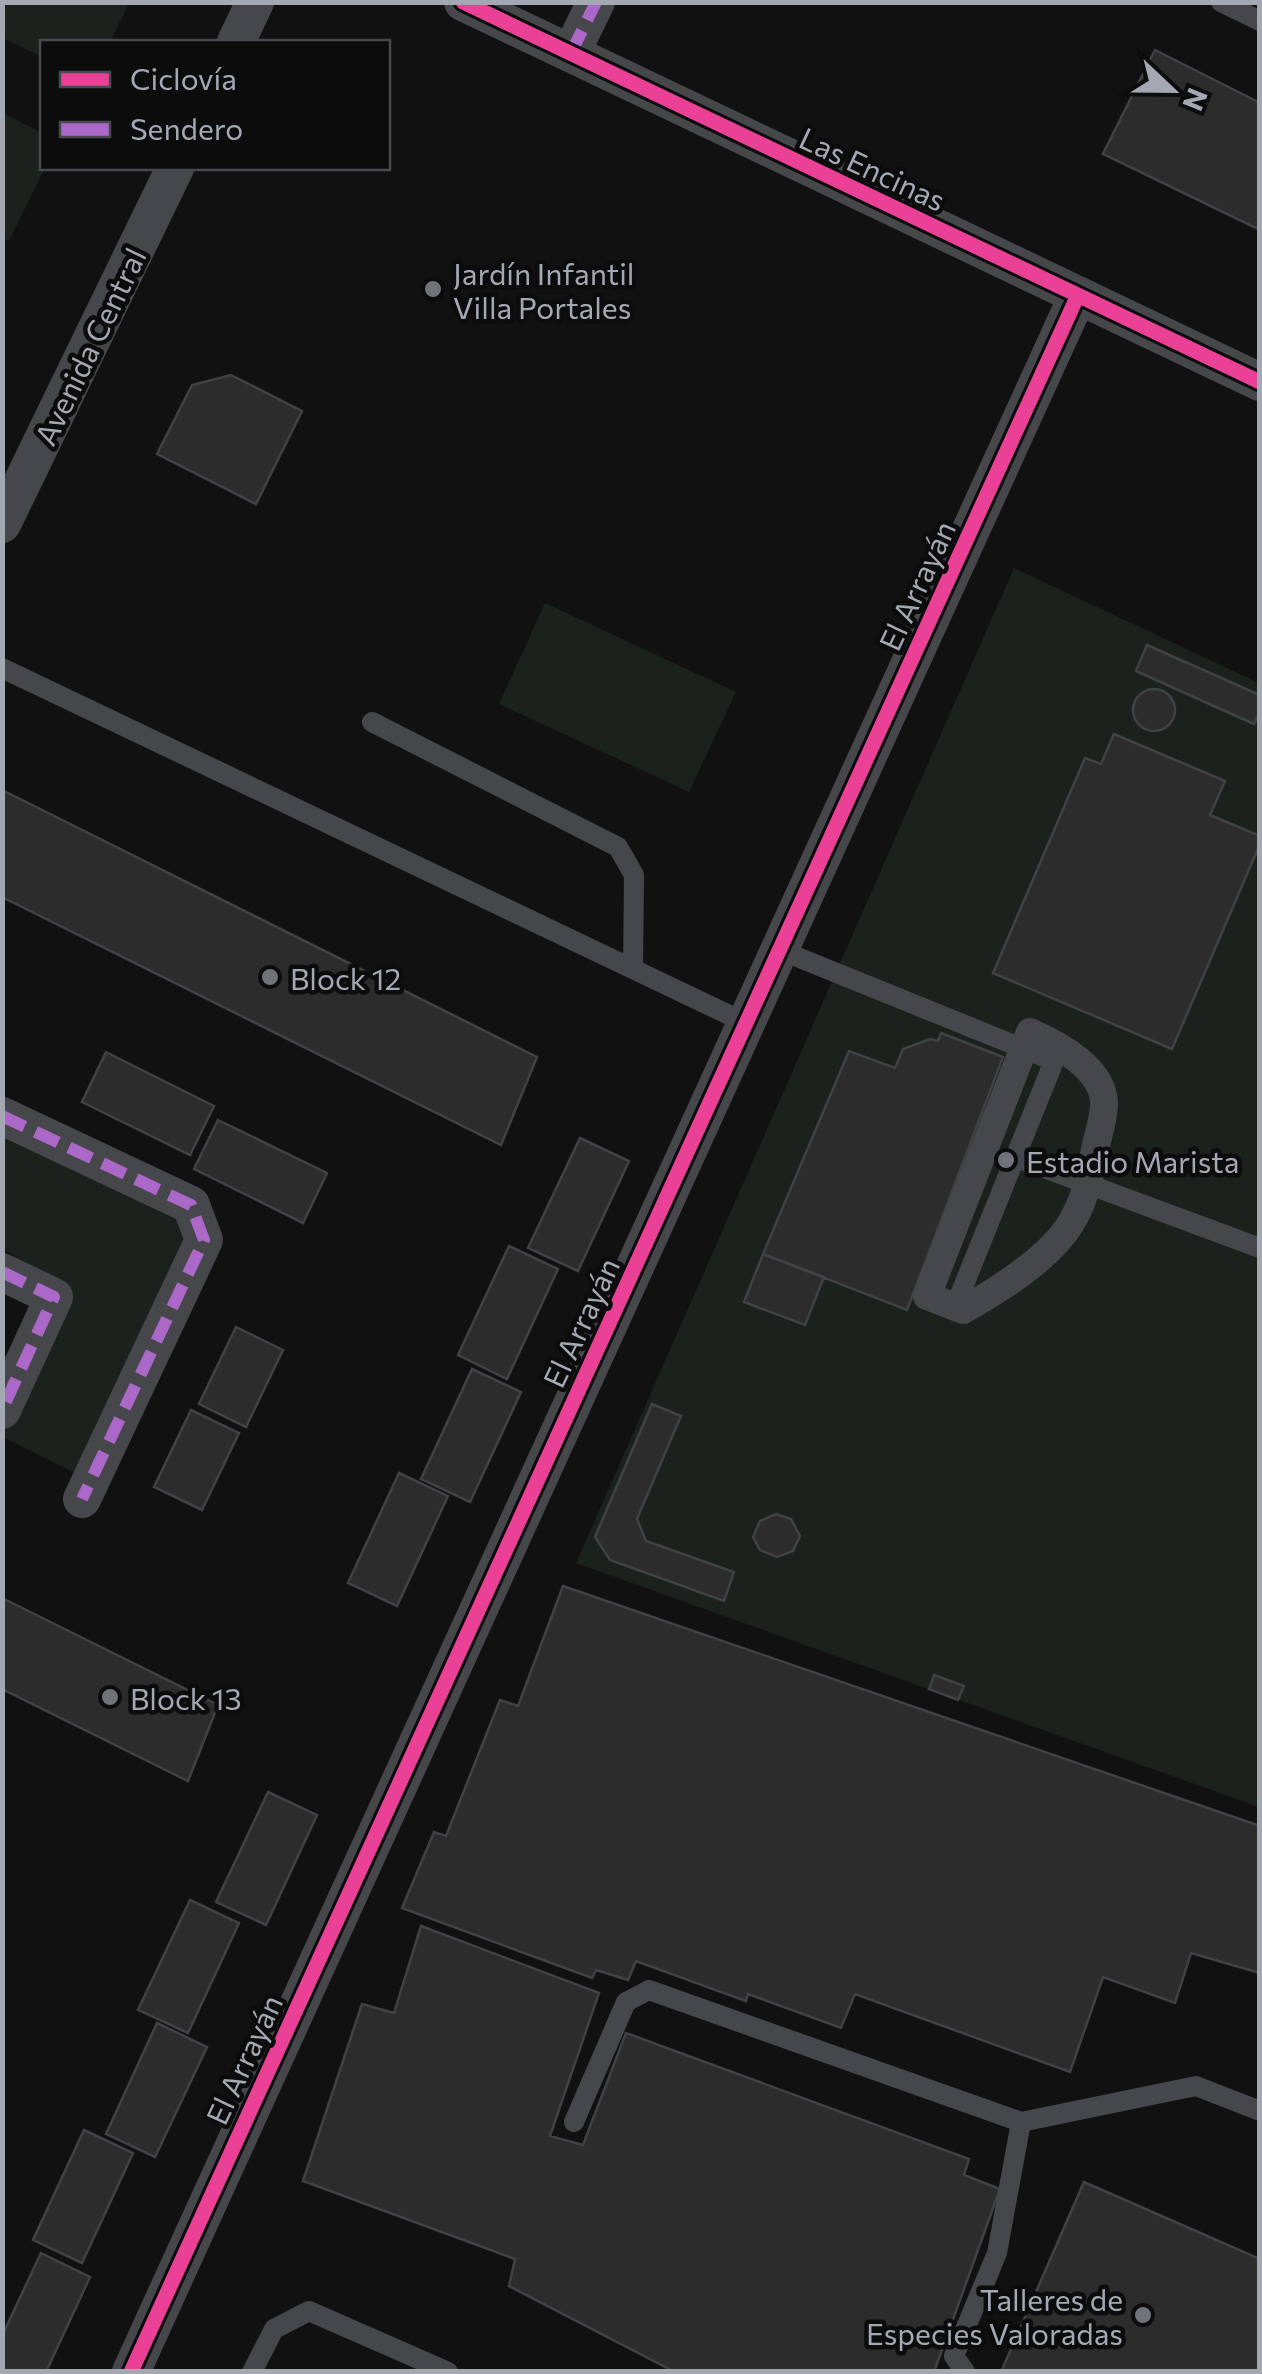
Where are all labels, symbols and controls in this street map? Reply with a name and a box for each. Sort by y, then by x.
legend [40,40,390,170]
north arrow [1122,40,1222,140]
text: Ciclovía [130,59,237,96]
text: N [1176,84,1216,116]
text: Sendero [130,109,243,146]
street label: Las Encinas [794,118,952,218]
street label: Avenida Central [25,241,153,451]
place label: Jardín Infantil Villa Portales [453,254,635,325]
marker: Jardín Infantil Villa Portales [422,278,444,300]
street label: El Arrayán [870,514,962,656]
place label: Block 12 [290,959,401,996]
marker: Block 12 [259,966,281,988]
place label: Estadio Marista [1026,1142,1239,1179]
marker: Estadio Marista [995,1149,1017,1171]
street label: El Arrayán [534,1251,626,1393]
place label: Block 13 [130,1679,242,1716]
marker: Block 13 [99,1686,121,1708]
street label: El Arrayán [197,1988,289,2130]
place label: Talleres de Especies Valoradas [866,2280,1123,2351]
marker: Talleres de Especies Valoradas [1132,2304,1154,2326]

